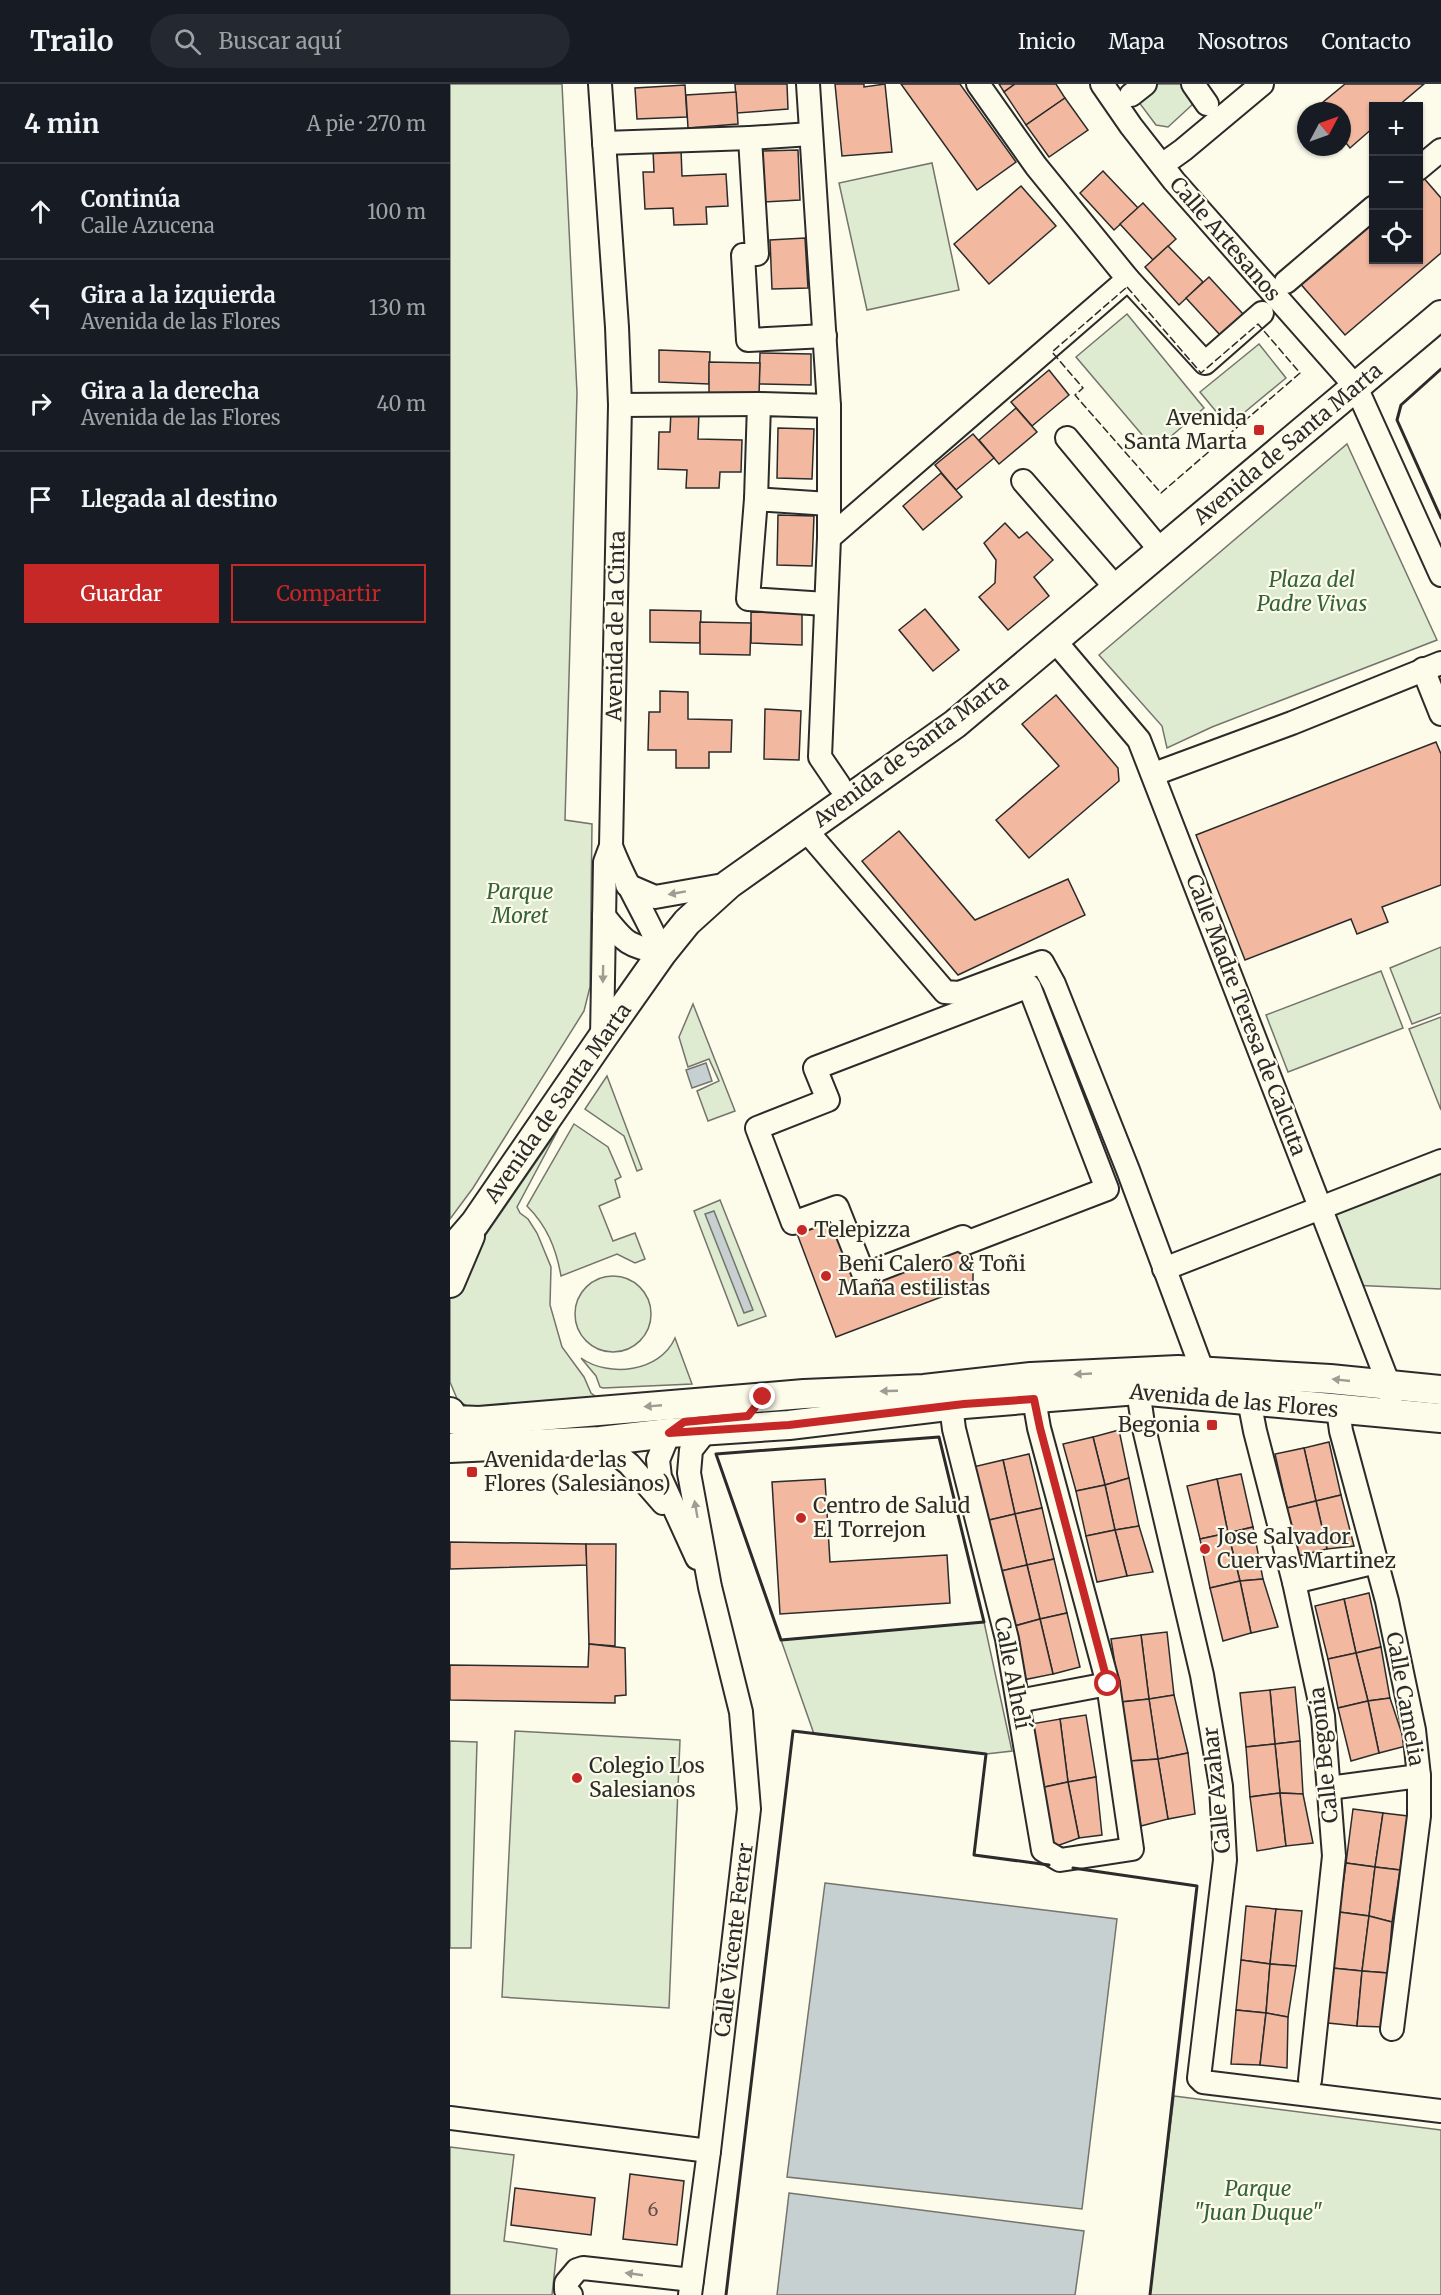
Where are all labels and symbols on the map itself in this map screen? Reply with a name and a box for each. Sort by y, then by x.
north arrow [1297,102,1351,156]
street label: Calle Artesanos [1164,171,1287,306]
street label: Avenida de Santa Marta [1187,357,1388,531]
place label: Avenida Santa Marta [1124,404,1247,455]
marker: Avenida Santa Marta [1252,423,1266,437]
street label: Avenida de la Cinta [600,530,631,723]
park label: Plaza del Padre Vivas [1257,566,1368,617]
street label: Avenida de Santa Marta [807,668,1014,834]
street label: Calle Madre Teresa de Calcuta [1180,870,1313,1159]
park label: Parque Moret [487,878,553,929]
one-way arrow [668,889,687,898]
one-way arrow [598,964,608,983]
street label: Avenida de Santa Marta [478,997,637,1209]
place label: Telepizza [814,1216,911,1243]
marker: Telepizza [795,1223,809,1237]
place label: Beni Calero & Toñi Maña estilistas [838,1250,1026,1301]
marker: Beni Calero & Toñi Maña estilistas [819,1269,833,1283]
one-way arrow [1074,1370,1093,1379]
one-way arrow [1331,1375,1350,1385]
street label: Avenida de las Flores [1127,1378,1340,1423]
route end [749,1383,775,1409]
one-way arrow [880,1386,899,1395]
one-way arrow [643,1401,662,1411]
place label: Begonia [1118,1411,1200,1438]
marker: Begonia [1205,1418,1219,1432]
place label: Avenida de las Flores (Salesianos) [483,1446,671,1497]
marker: Avenida de las Flores (Salesianos) [465,1465,479,1479]
place label: Centro de Salud El Torrejon [813,1492,971,1543]
one-way arrow [691,1500,700,1519]
marker: Centro de Salud El Torrejon [794,1511,808,1525]
place label: Jose Salvador Cuervas Martinez [1216,1523,1396,1574]
marker: Jose Salvador Cuervas Martinez [1198,1542,1212,1556]
street label: Calle Alhelí [988,1614,1037,1733]
street label: Calle Camelia [1380,1630,1431,1768]
route start [1094,1670,1120,1696]
street label: Calle Begonia [1303,1686,1344,1824]
street label: Calle Azahar [1196,1726,1237,1855]
place label: Colegio Los Salesianos [589,1752,705,1803]
marker: Colegio Los Salesianos [570,1771,584,1785]
street label: Calle Vicente Ferrer [708,1841,759,2039]
park label: Parque "Juan Duque" [1194,2175,1323,2226]
house number: 6 [648,2198,659,2221]
one-way arrow [624,2269,643,2278]

